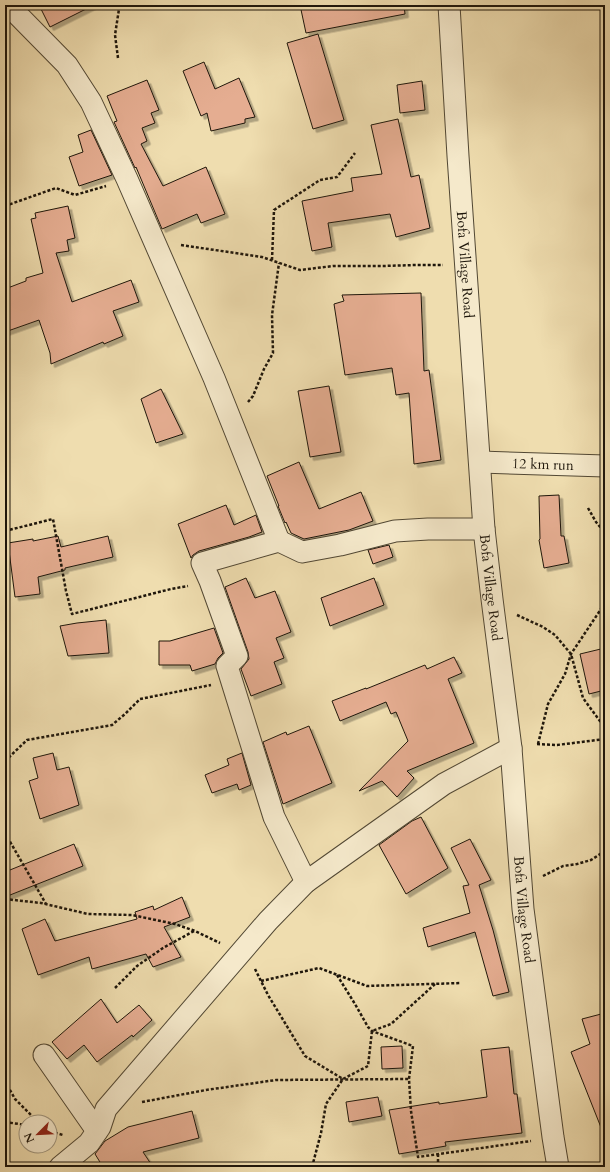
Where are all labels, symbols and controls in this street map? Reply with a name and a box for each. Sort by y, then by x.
street label: Bofa Village Road [452,210,478,319]
street label: 12 km run [512,454,574,475]
street label: Bofa Village Road [475,533,506,643]
street label: Bofa Village Road [509,856,539,965]
north arrow [18,1114,58,1154]
text: N [20,1130,38,1145]

